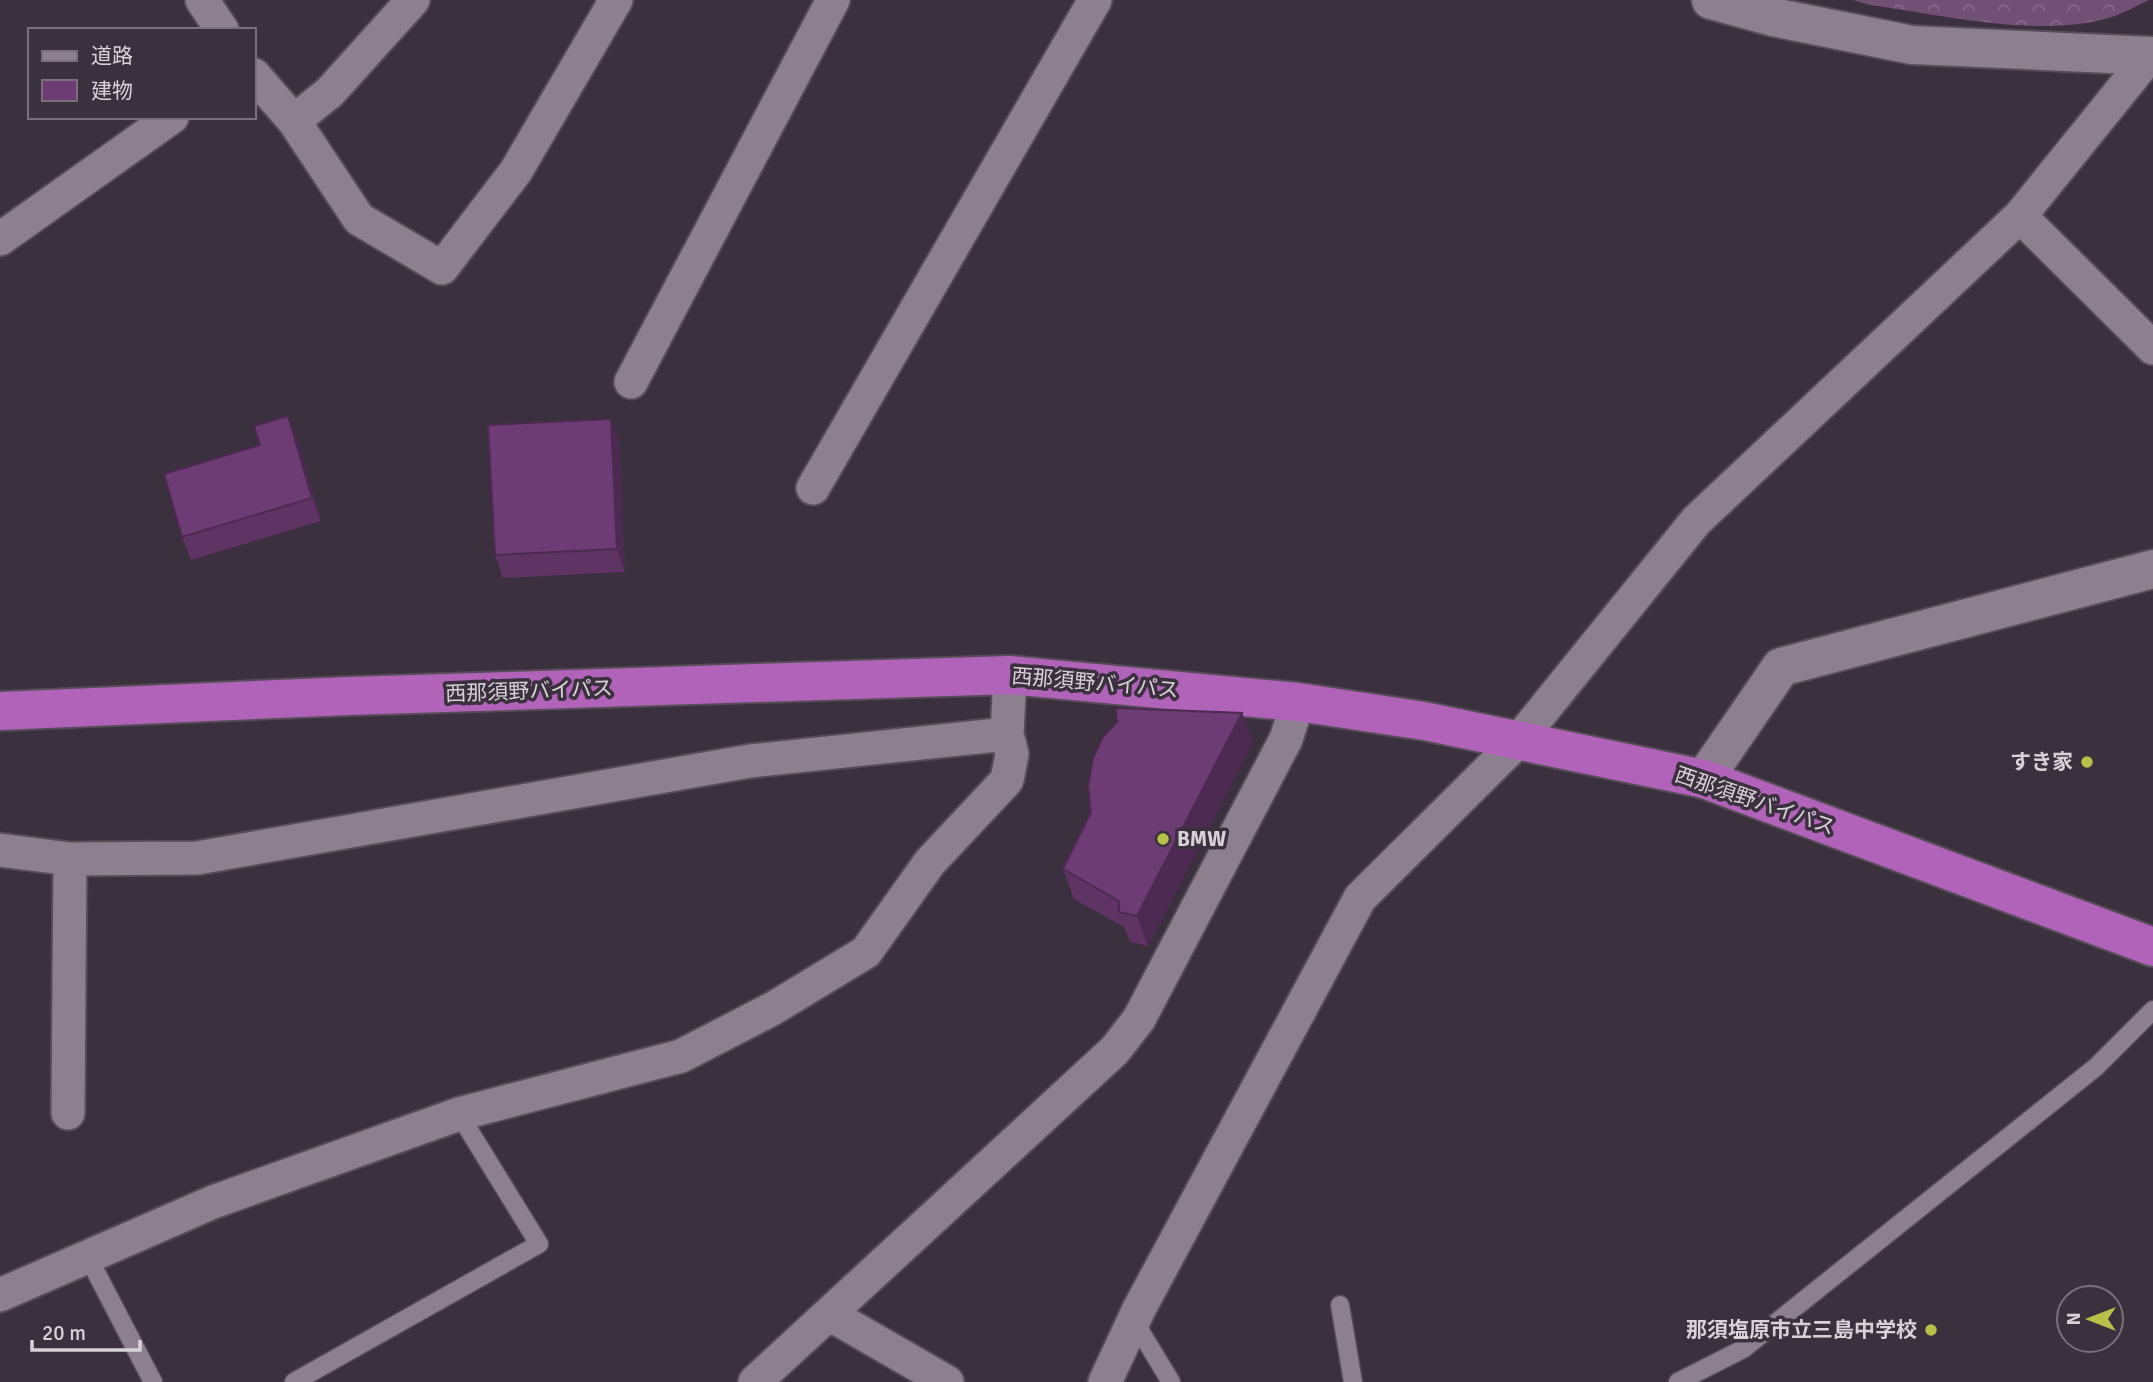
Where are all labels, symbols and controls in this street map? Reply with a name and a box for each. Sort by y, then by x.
legend [28,28,256,119]
text: 道路 [91,43,133,69]
text: 建物 [91,78,133,104]
street label: 西那須野バイパス [1010,663,1180,703]
street label: 西那須野バイパス [445,675,613,707]
place label: すき家 [2010,749,2073,775]
marker: すき家 [2079,754,2095,770]
street label: 西那須野バイパス [1672,761,1838,841]
place label: BMW [1177,826,1226,852]
marker: BMW [1155,831,1171,847]
north arrow [2055,1284,2125,1354]
scale bar [32,1308,140,1352]
text: N [2062,1312,2086,1326]
place label: 那須塩原市立三島中学校 [1686,1317,1917,1343]
text: 20 m [42,1320,86,1346]
marker: 那須塩原市立三島中学校 [1923,1322,1939,1338]

